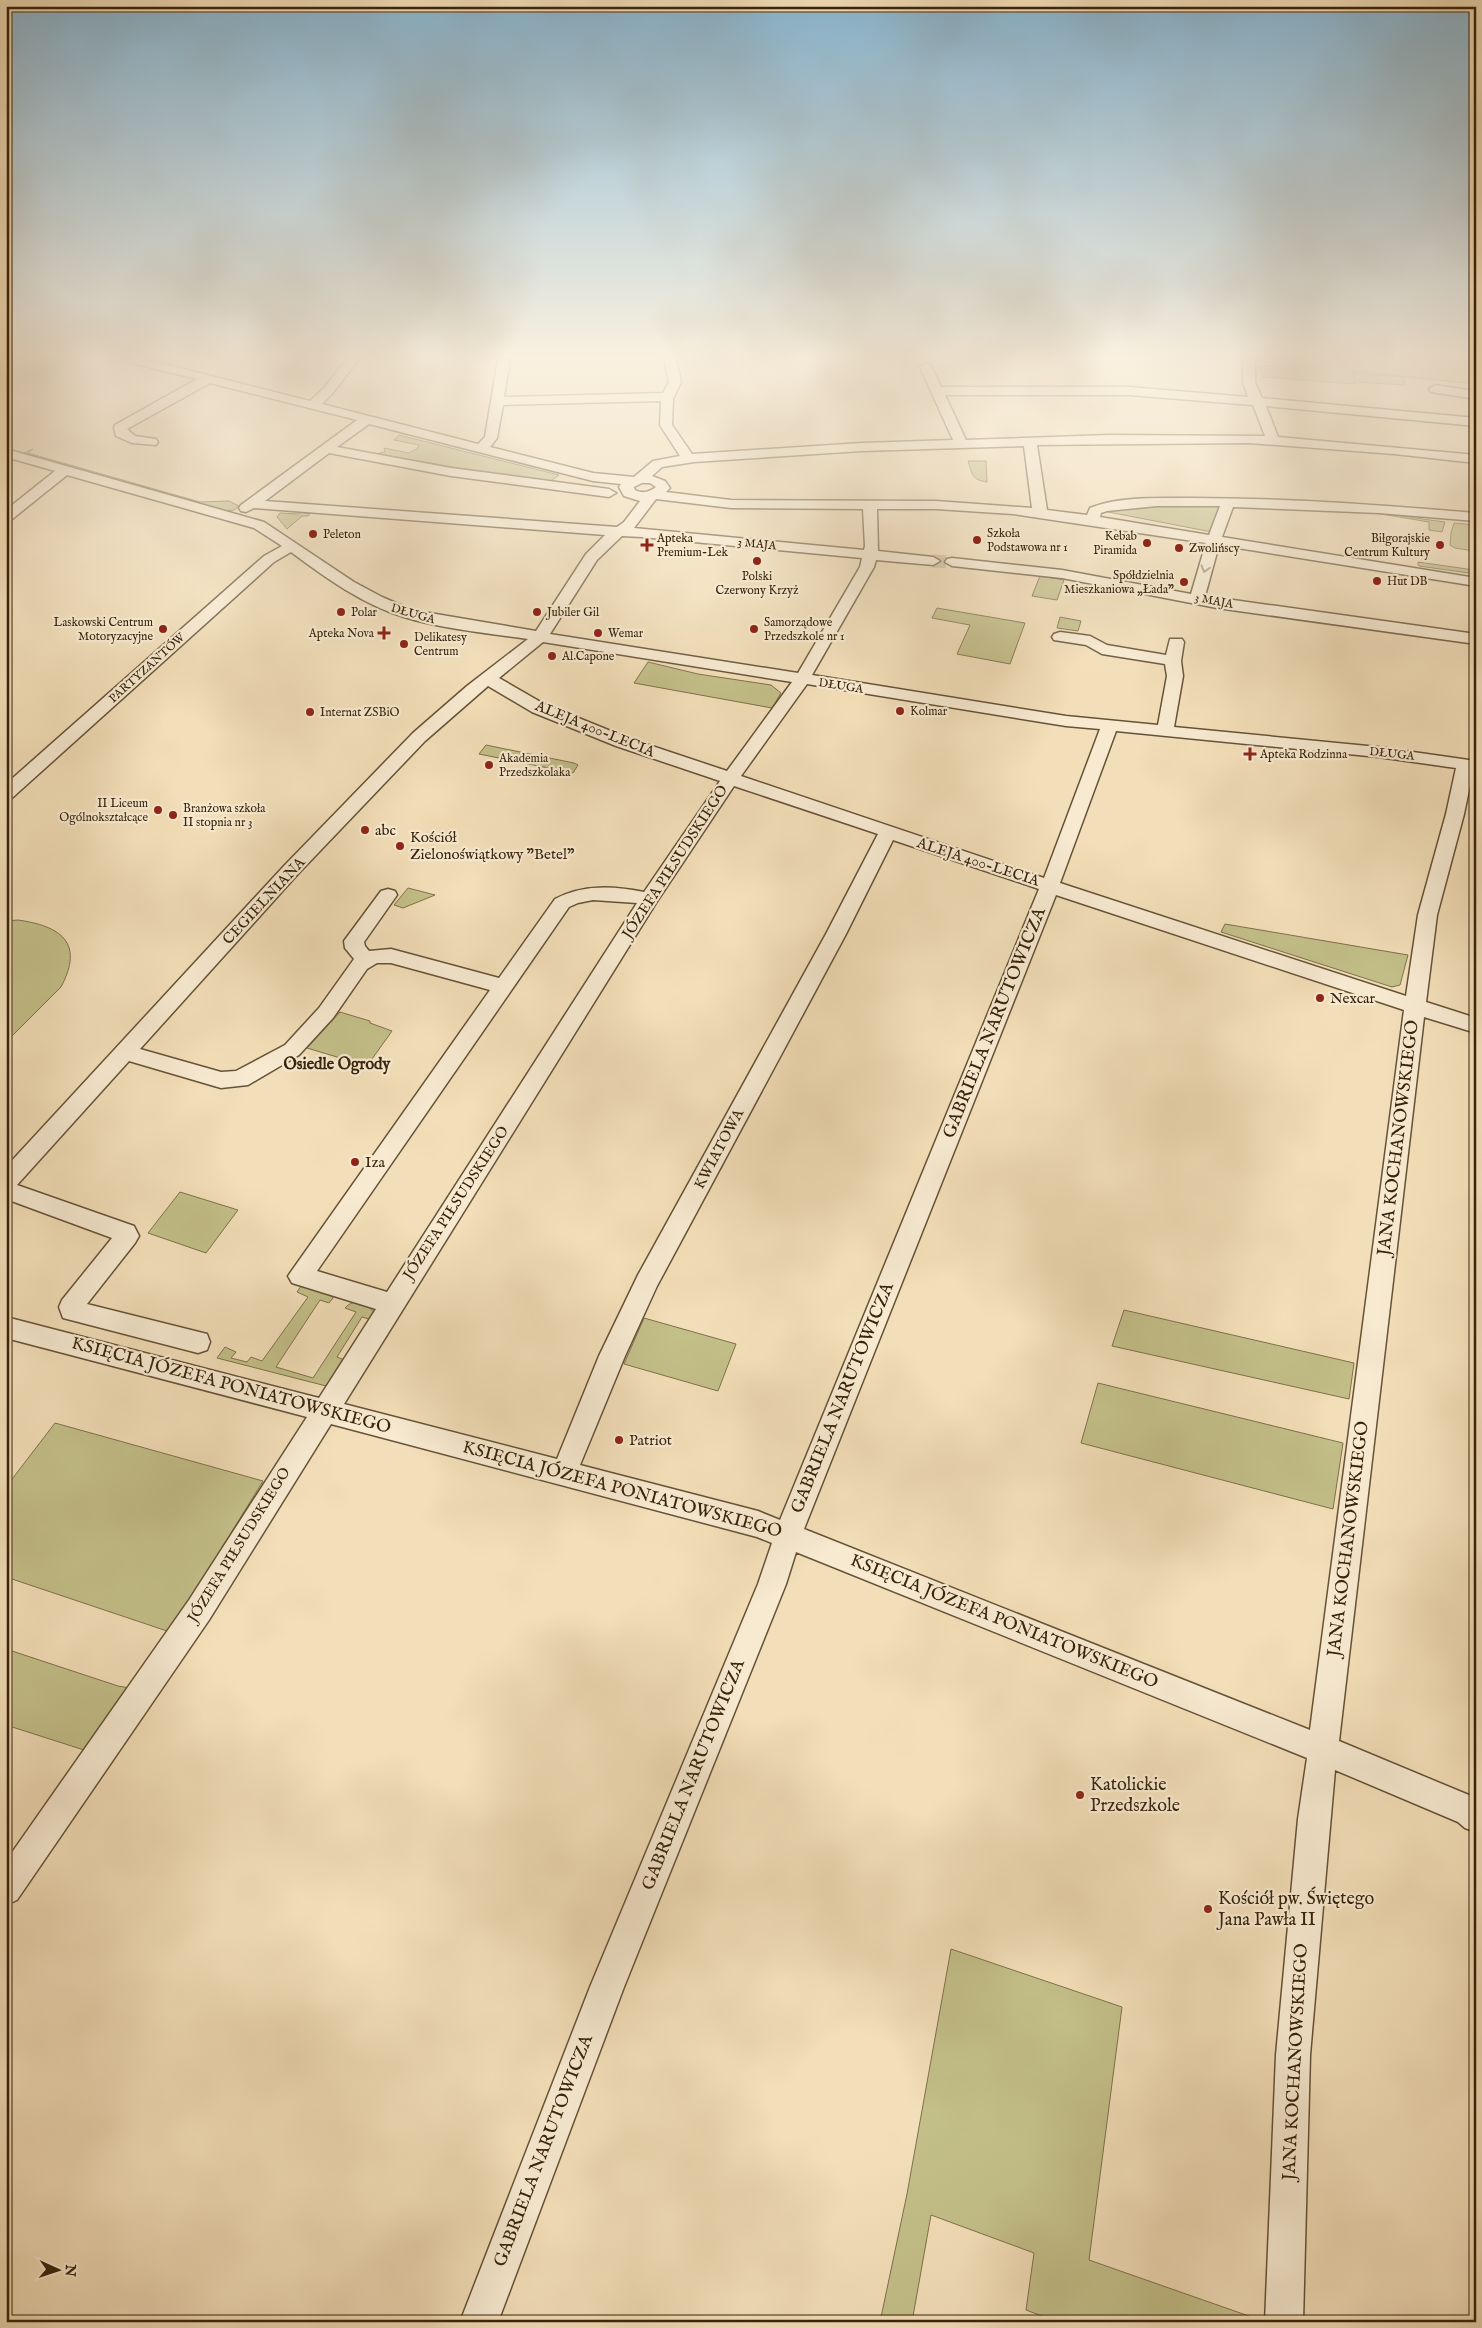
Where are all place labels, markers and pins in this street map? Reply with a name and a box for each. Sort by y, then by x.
place label: Szkoła Podstawowa nr 1 [987,526,1068,555]
place label: Peleton [323,527,362,542]
marker: Peleton [307,528,319,540]
place label: Kebab Piramida [1093,529,1138,558]
place label: Apteka Premium-Lek [656,531,728,560]
place label: Biłgorajskie Centrum Kultury [1344,531,1430,560]
marker: Szkoła Podstawowa nr 1 [971,534,983,546]
marker: Kebab Piramida [1141,537,1153,549]
marker: Apteka Premium-Lek [641,539,653,551]
marker: Biłgorajskie Centrum Kultury [1434,539,1446,551]
place label: Zwolińscy [1189,541,1240,556]
marker: Zwolińscy [1173,542,1185,554]
marker: Polski Czerwony Krzyż [751,555,763,567]
place label: Spółdzielnia Mieszkaniowa „Łada” [1064,568,1175,597]
place label: Polski Czerwony Krzyż [715,569,799,598]
place label: Hut DB [1387,574,1428,589]
marker: Hut DB [1371,575,1383,587]
marker: Spółdzielnia Mieszkaniowa „Łada” [1178,576,1190,588]
place label: Polar [351,605,378,620]
place label: Jubiler Gil [545,605,600,621]
marker: Polar [335,606,347,618]
marker: Jubiler Gil [531,606,543,618]
place label: Laskowski Centrum Motoryzacyjne [54,615,153,644]
place label: Samorządowe Przedszkole nr 1 [764,615,845,644]
marker: Laskowski Centrum Motoryzacyjne [157,623,169,635]
marker: Samorządowe Przedszkole nr 1 [748,623,760,635]
place label: Apteka Nova [308,626,375,642]
place label: Wemar [608,626,644,641]
marker: Apteka Nova [378,627,390,639]
marker: Wemar [592,627,604,639]
place label: Delikatesy Centrum [414,630,467,659]
marker: Delikatesy Centrum [398,638,410,650]
place label: Al.Capone [561,649,615,665]
marker: Al.Capone [546,650,558,662]
place label: Kolmar [910,704,948,719]
place label: Internat ZSBiO [320,705,400,720]
marker: Kolmar [894,705,906,717]
marker: Internat ZSBiO [304,706,316,718]
place label: Apteka Rodzinna [1259,747,1348,763]
marker: Apteka Rodzinna [1244,748,1256,760]
place label: Akademia Przedszkolaka [498,751,571,780]
marker: Akademia Przedszkolaka [483,759,495,771]
place label: II Liceum Ogólnokształcące [59,796,148,825]
place label: Branżowa szkoła II stopnia nr 3 [183,801,266,831]
marker: II Liceum Ogólnokształcące [152,804,164,816]
marker: Branżowa szkoła II stopnia nr 3 [167,809,179,821]
place label: abc [375,821,396,840]
marker: abc [359,824,371,836]
place label: Kościół Zielonoświątkowy "Betel" [410,828,575,864]
marker: Kościół Zielonoświątkowy "Betel" [394,840,406,852]
place label: Nexcar [1330,989,1376,1008]
marker: Nexcar [1314,992,1326,1004]
place label: Iza [365,1153,385,1172]
marker: Iza [349,1156,361,1168]
place label: Patriot [629,1431,672,1450]
marker: Patriot [613,1434,625,1446]
place label: Katolickie Przedszkole [1090,1774,1180,1818]
marker: Katolickie Przedszkole [1074,1789,1086,1801]
place label: Kościół pw. Świętego Jana Pawła II [1216,1886,1374,1932]
marker: Kościół pw. Świętego Jana Pawła II [1202,1903,1214,1915]

